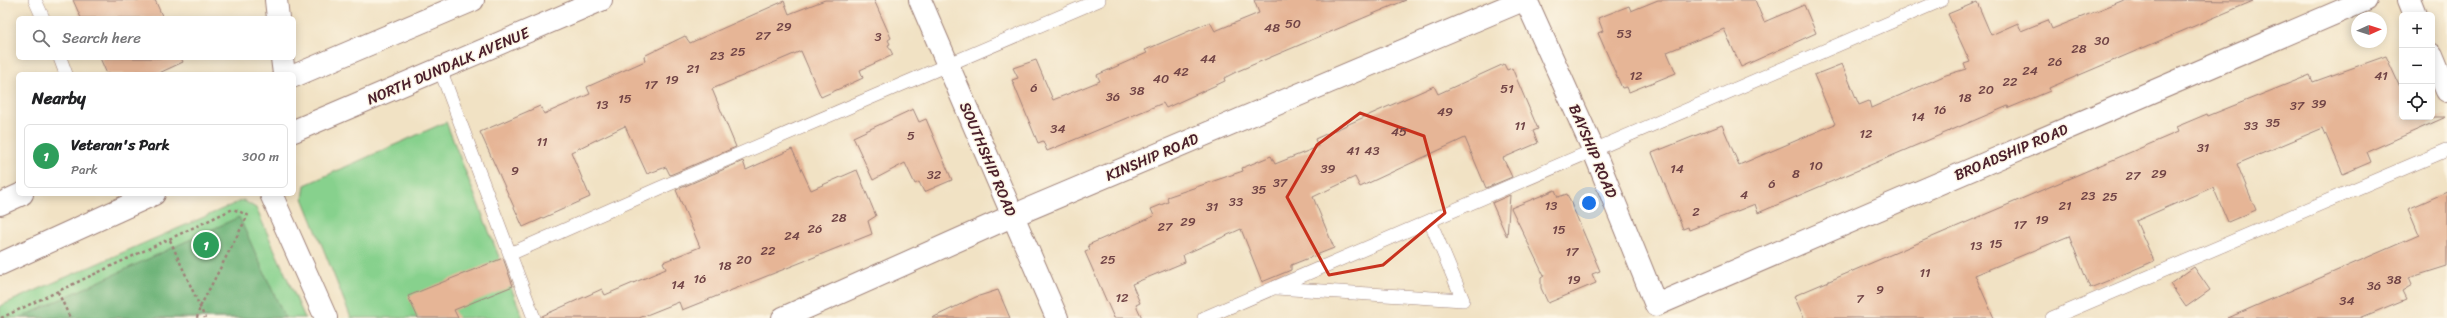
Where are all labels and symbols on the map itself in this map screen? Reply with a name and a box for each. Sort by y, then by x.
house number: 50 [1285,12,1301,35]
north arrow [2351,12,2387,48]
house number: 29 [776,15,792,38]
house number: 48 [1264,16,1280,39]
street label: NORTH DUNDALK AVENUE [363,19,535,112]
house number: 53 [1616,22,1632,45]
house number: 27 [756,24,772,47]
house number: 3 [874,25,882,48]
house number: 30 [2094,29,2110,52]
house number: 28 [2071,37,2087,60]
house number: 25 [730,40,746,63]
house number: 23 [710,44,724,67]
house number: 44 [1200,47,1216,70]
house number: 26 [2048,50,2062,73]
house number: 21 [686,57,700,80]
house number: 24 [2022,59,2038,82]
house number: 42 [1173,60,1189,83]
house number: 12 [1629,64,1643,87]
house number: 41 [2374,64,2388,87]
house number: 40 [1153,67,1169,90]
house number: 19 [665,68,679,91]
house number: 22 [2002,70,2018,93]
house number: 17 [644,73,659,96]
house number: 6 [1030,76,1038,99]
house number: 51 [1500,77,1514,100]
house number: 20 [1978,78,1994,101]
house number: 38 [1130,79,1145,102]
house number: 36 [1106,85,1120,108]
house number: 18 [1958,86,1972,109]
house number: 15 [618,87,632,110]
house number: 39 [2311,92,2327,115]
house number: 13 [596,93,608,116]
house number: 37 [2290,94,2306,117]
street label: SOUTHSHIP ROAD [952,98,1024,220]
house number: 16 [1934,98,1946,121]
house number: 49 [1437,100,1453,123]
street label: BAYSHIP ROAD [1561,100,1625,202]
house number: 14 [1911,105,1925,128]
house number: 35 [2265,111,2281,134]
house number: 11 [1514,114,1526,137]
house number: 33 [2244,114,2258,137]
street label: BROADSHIP ROAD [1950,116,2072,188]
house number: 34 [1050,117,1066,140]
house number: 45 [1391,120,1407,143]
house number: 12 [1859,122,1873,145]
house number: 5 [907,124,915,147]
street label: KINSHIP ROAD [1101,126,1203,188]
house number: 11 [536,130,548,153]
house number: 31 [2197,136,2210,159]
house number: 41 [1346,139,1360,162]
house number: 43 [1364,139,1380,162]
house number: 10 [1809,154,1823,177]
house number: 39 [1320,157,1336,180]
house number: 14 [1670,157,1684,180]
house number: 9 [511,159,519,182]
house number: 8 [1792,162,1800,185]
house number: 29 [2151,162,2167,185]
house number: 32 [927,163,942,186]
house number: 27 [2126,164,2142,187]
house number: 37 [1273,171,1289,194]
house number: 6 [1768,172,1776,195]
house number: 35 [1251,178,1267,201]
house number: 4 [1740,183,1748,206]
house number: 23 [2081,184,2095,207]
house number: 25 [2102,185,2118,208]
house number: 33 [1229,190,1243,213]
your location [1579,193,1599,213]
house number: 13 [1545,194,1557,217]
house number: 21 [2058,194,2072,217]
house number: 31 [1206,195,1219,218]
house number: 2 [1692,200,1700,223]
house number: 28 [831,206,847,229]
house number: 19 [2035,208,2049,231]
house number: 29 [1180,210,1196,233]
house number: 17 [2013,213,2028,236]
house number: 27 [1158,215,1174,238]
house number: 26 [808,217,822,240]
house number: 15 [1552,218,1566,241]
house number: 24 [784,224,800,247]
pin: 1 [193,230,219,260]
house number: 15 [1989,232,2003,255]
house number: 13 [1970,234,1982,257]
house number: 22 [760,239,776,262]
house number: 17 [1565,240,1580,263]
house number: 20 [736,248,752,271]
house number: 25 [1100,248,1116,271]
house number: 18 [718,254,732,277]
house number: 11 [1919,261,1931,284]
house number: 16 [694,267,706,290]
house number: 19 [1567,268,1581,291]
house number: 38 [2387,268,2402,291]
house number: 14 [671,273,685,296]
house number: 36 [2367,274,2381,297]
house number: 9 [1876,278,1884,301]
house number: 12 [1115,286,1129,309]
house number: 7 [1856,287,1865,310]
house number: 34 [2339,289,2355,312]

